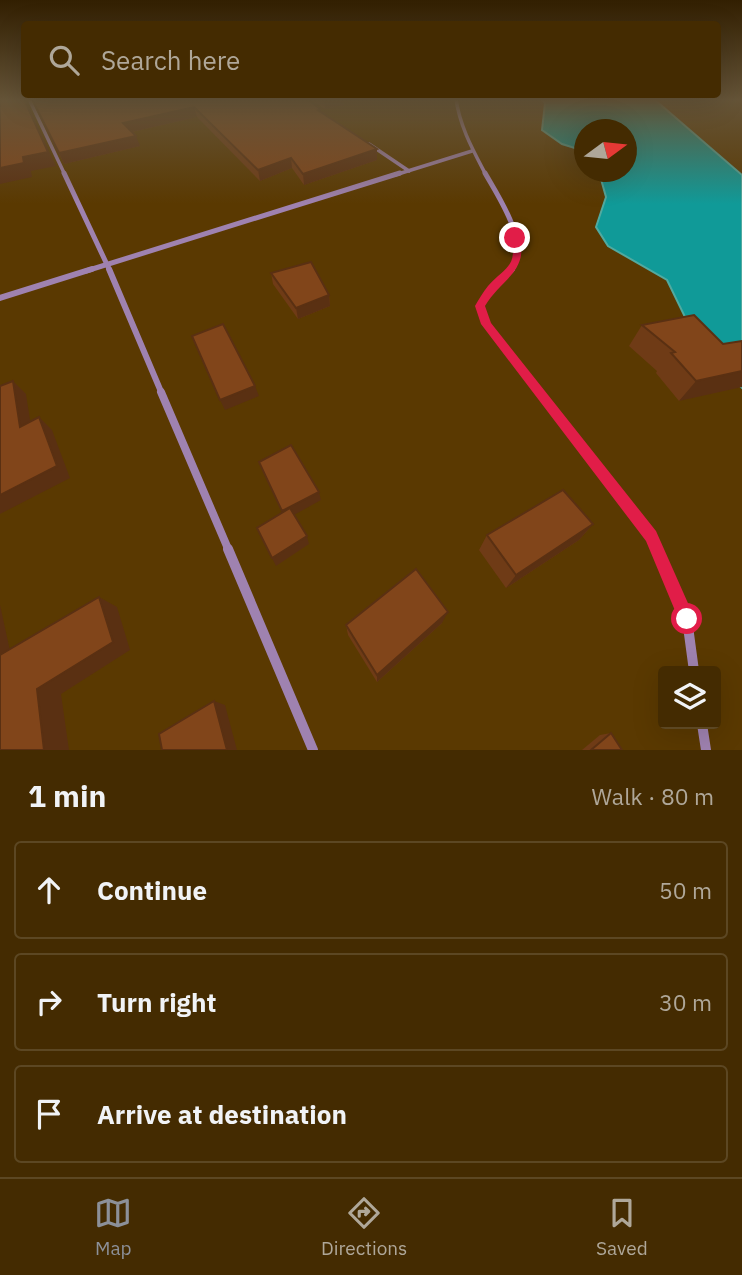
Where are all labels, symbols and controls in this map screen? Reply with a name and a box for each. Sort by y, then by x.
search box [21,21,721,98]
icon: search [45,41,83,79]
text: Search here [101,43,240,77]
north arrow [574,119,637,182]
route end [499,222,530,253]
route start [671,603,702,634]
map controls [658,666,721,729]
button: layers [658,666,721,729]
text: 1 min [28,776,106,815]
text: Walk · 80 m [592,781,714,811]
icon: ahead [30,871,68,909]
text: Continue [97,873,207,907]
text: 50 m [659,875,712,905]
icon: right [30,983,68,1021]
text: Turn right [97,985,216,1019]
text: 30 m [659,987,712,1017]
icon: arrive [30,1095,68,1133]
text: Arrive at destination [97,1097,347,1131]
tab: Map [94,1194,132,1260]
tab: Directions [321,1194,407,1260]
tab: Saved [596,1194,648,1260]

